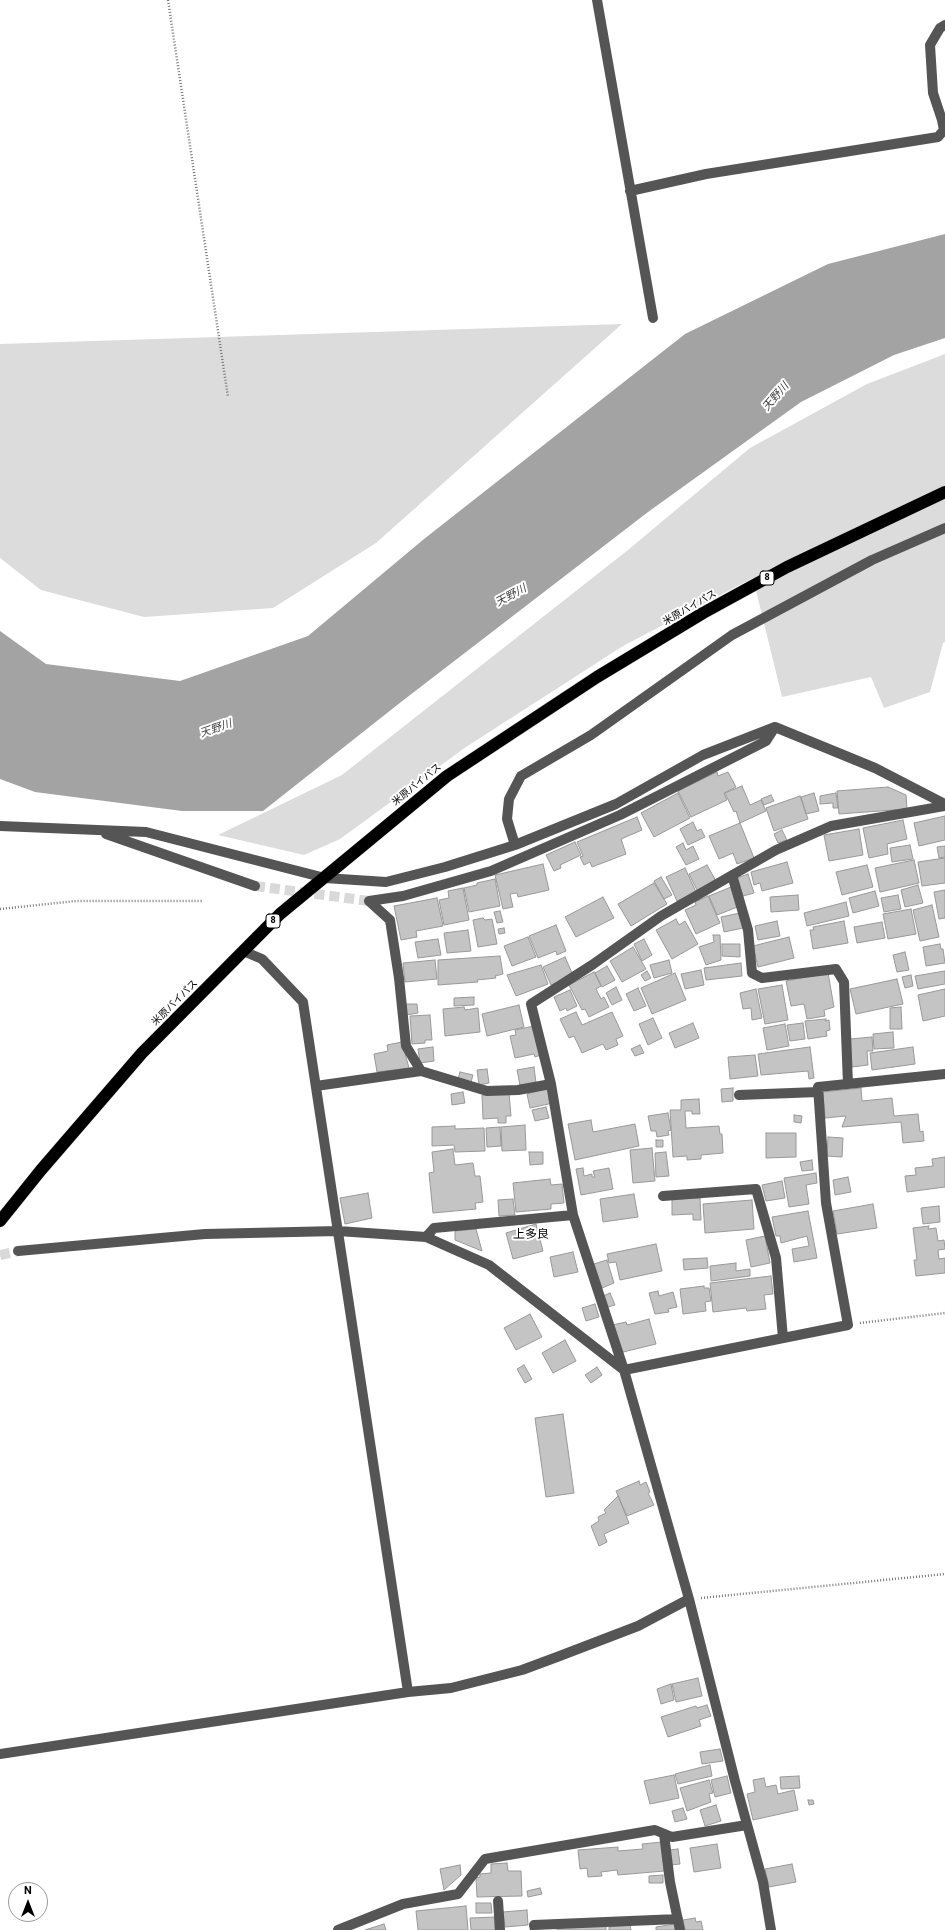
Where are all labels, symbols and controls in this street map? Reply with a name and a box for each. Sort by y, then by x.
water label: 天野川 [760,380,792,414]
road number: 8 [760,571,774,585]
water label: 天野川 [493,582,529,610]
street label: 米原バイパス [661,588,719,628]
water label: 天野川 [198,717,234,741]
street label: 米原バイパス [390,761,444,809]
road number: 8 [266,914,280,928]
street label: 米原バイパス [150,978,200,1028]
district label: 上多良 [513,1228,549,1242]
north arrow [8,1882,48,1922]
text: N [24,1884,32,1897]

